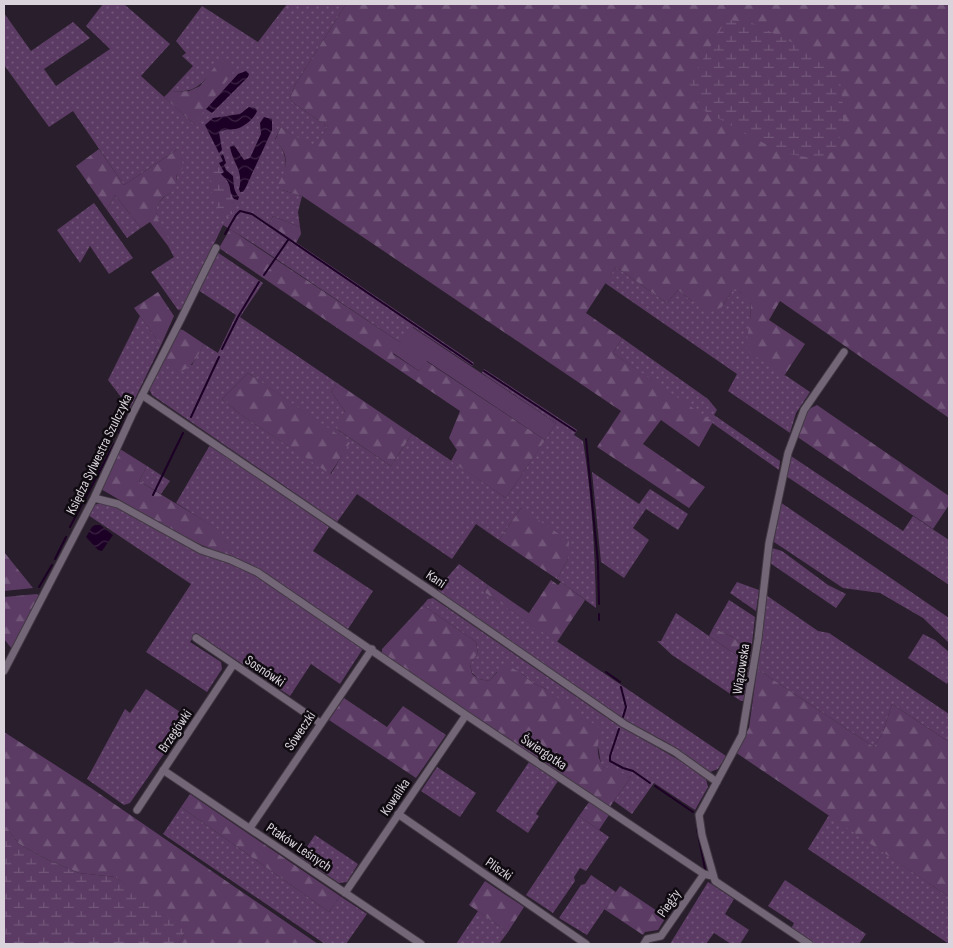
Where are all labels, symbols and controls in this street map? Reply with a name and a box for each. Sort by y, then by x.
street label: Księdza Sylwestra Szulczyka [62,391,136,517]
street label: Kani [423,566,449,592]
street label: Wiązowska [729,642,753,696]
street label: Sosnówki [242,652,288,690]
street label: Brzegówki [155,706,195,756]
street label: Sóweczki [281,708,319,754]
street label: Świergotka [518,730,570,774]
street label: Kowalika [376,775,414,819]
street label: Ptaków Leśnych [263,819,335,875]
street label: Pliszki [482,854,516,884]
street label: Piegży [653,885,685,920]

